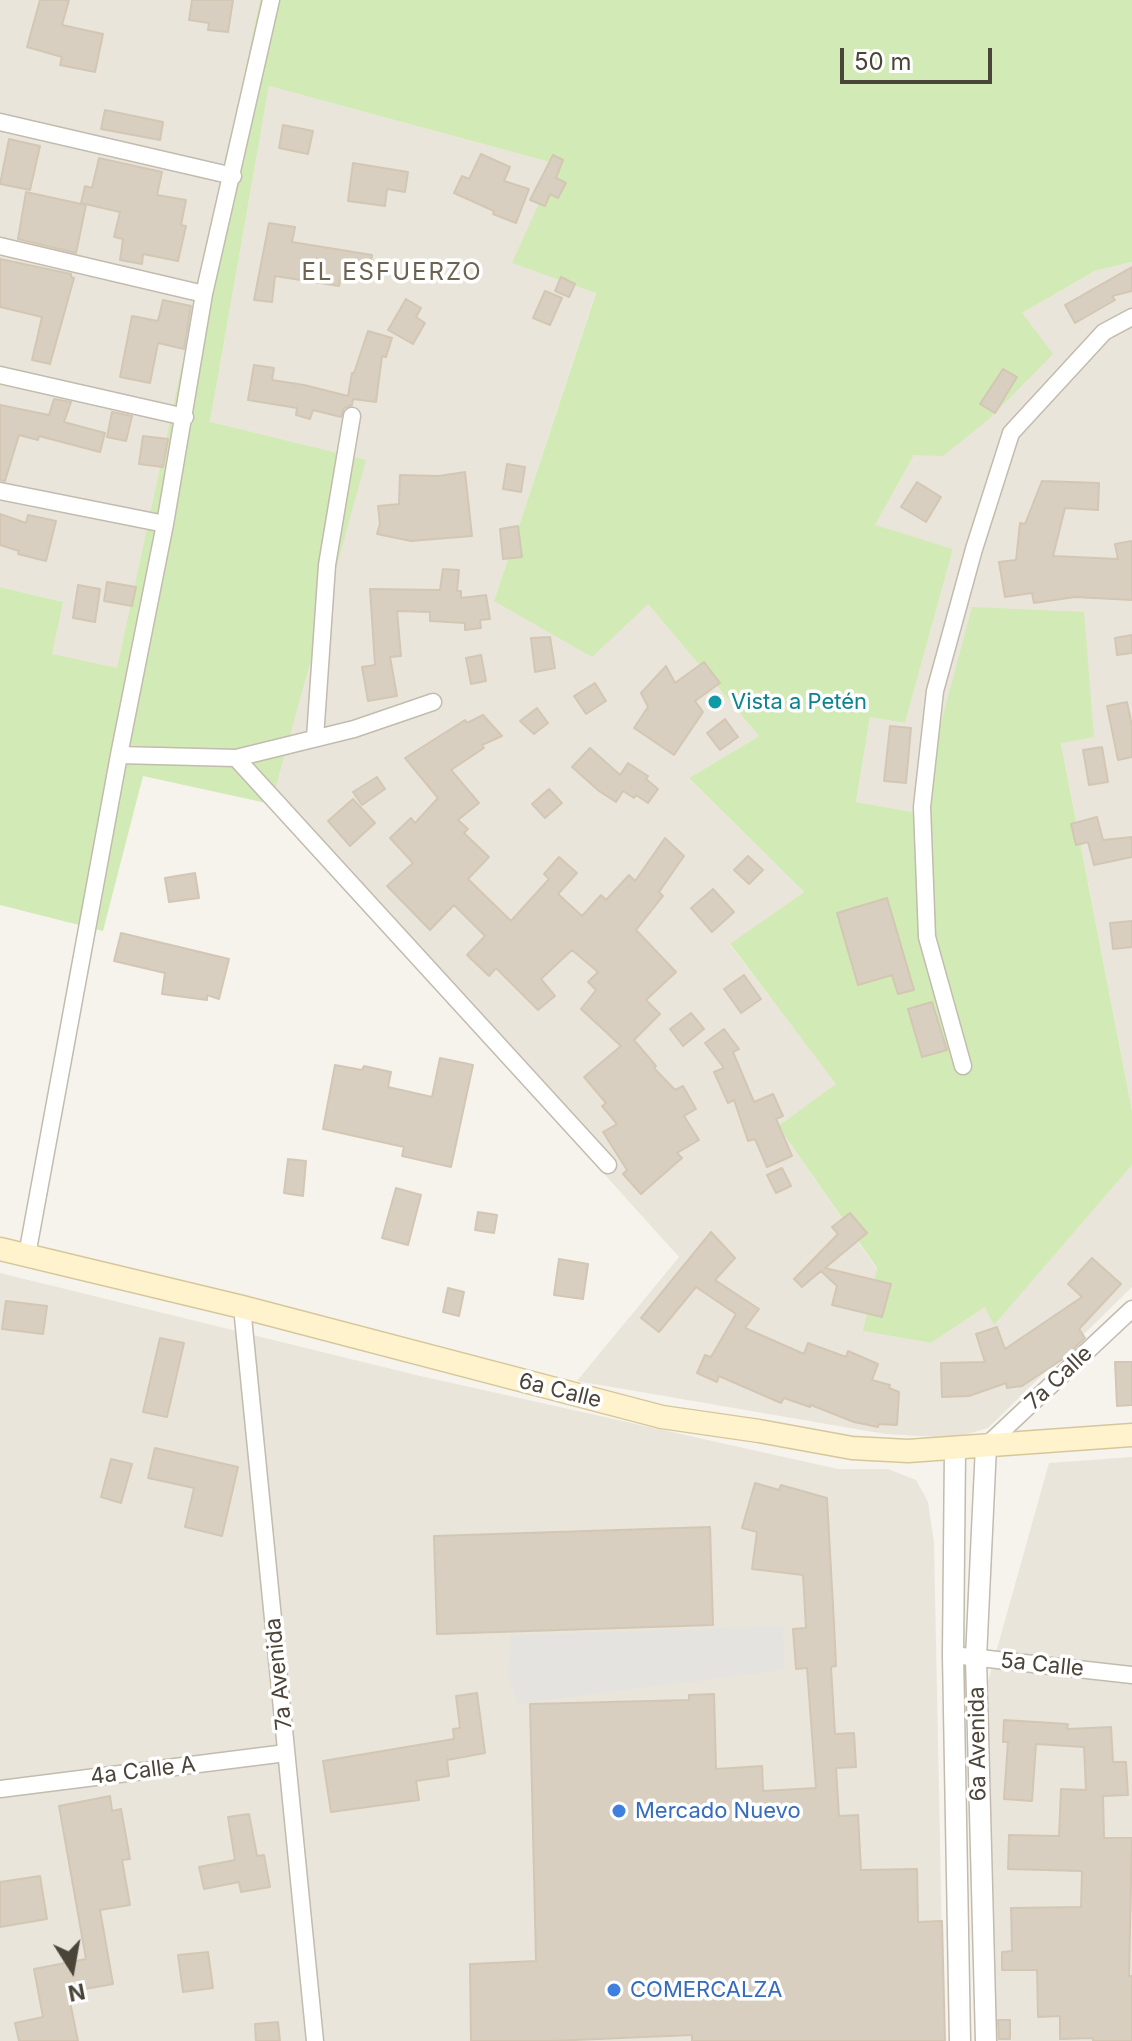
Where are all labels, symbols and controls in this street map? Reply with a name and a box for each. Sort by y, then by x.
scale bar [844,32,996,82]
text: 50 m [854,47,912,76]
district label: EL ESFUERZO [301,259,483,287]
place label: Vista a Petén [731,689,867,715]
marker: Vista a Petén [706,693,724,711]
street label: 7a Calle [1020,1340,1098,1416]
street label: 6a Calle [516,1368,604,1414]
street label: 7a Avenida [260,1617,298,1731]
street label: 5a Calle [999,1647,1085,1683]
street label: 6a Avenida [964,1686,992,1802]
street label: 4a Calle A [89,1751,197,1791]
place label: Mercado Nuevo [635,1798,801,1824]
marker: Mercado Nuevo [610,1802,628,1820]
north arrow [32,1929,112,2009]
place label: COMERCALZA [630,1977,782,2003]
text: N [66,1978,87,2007]
marker: COMERCALZA [605,1981,623,1999]

